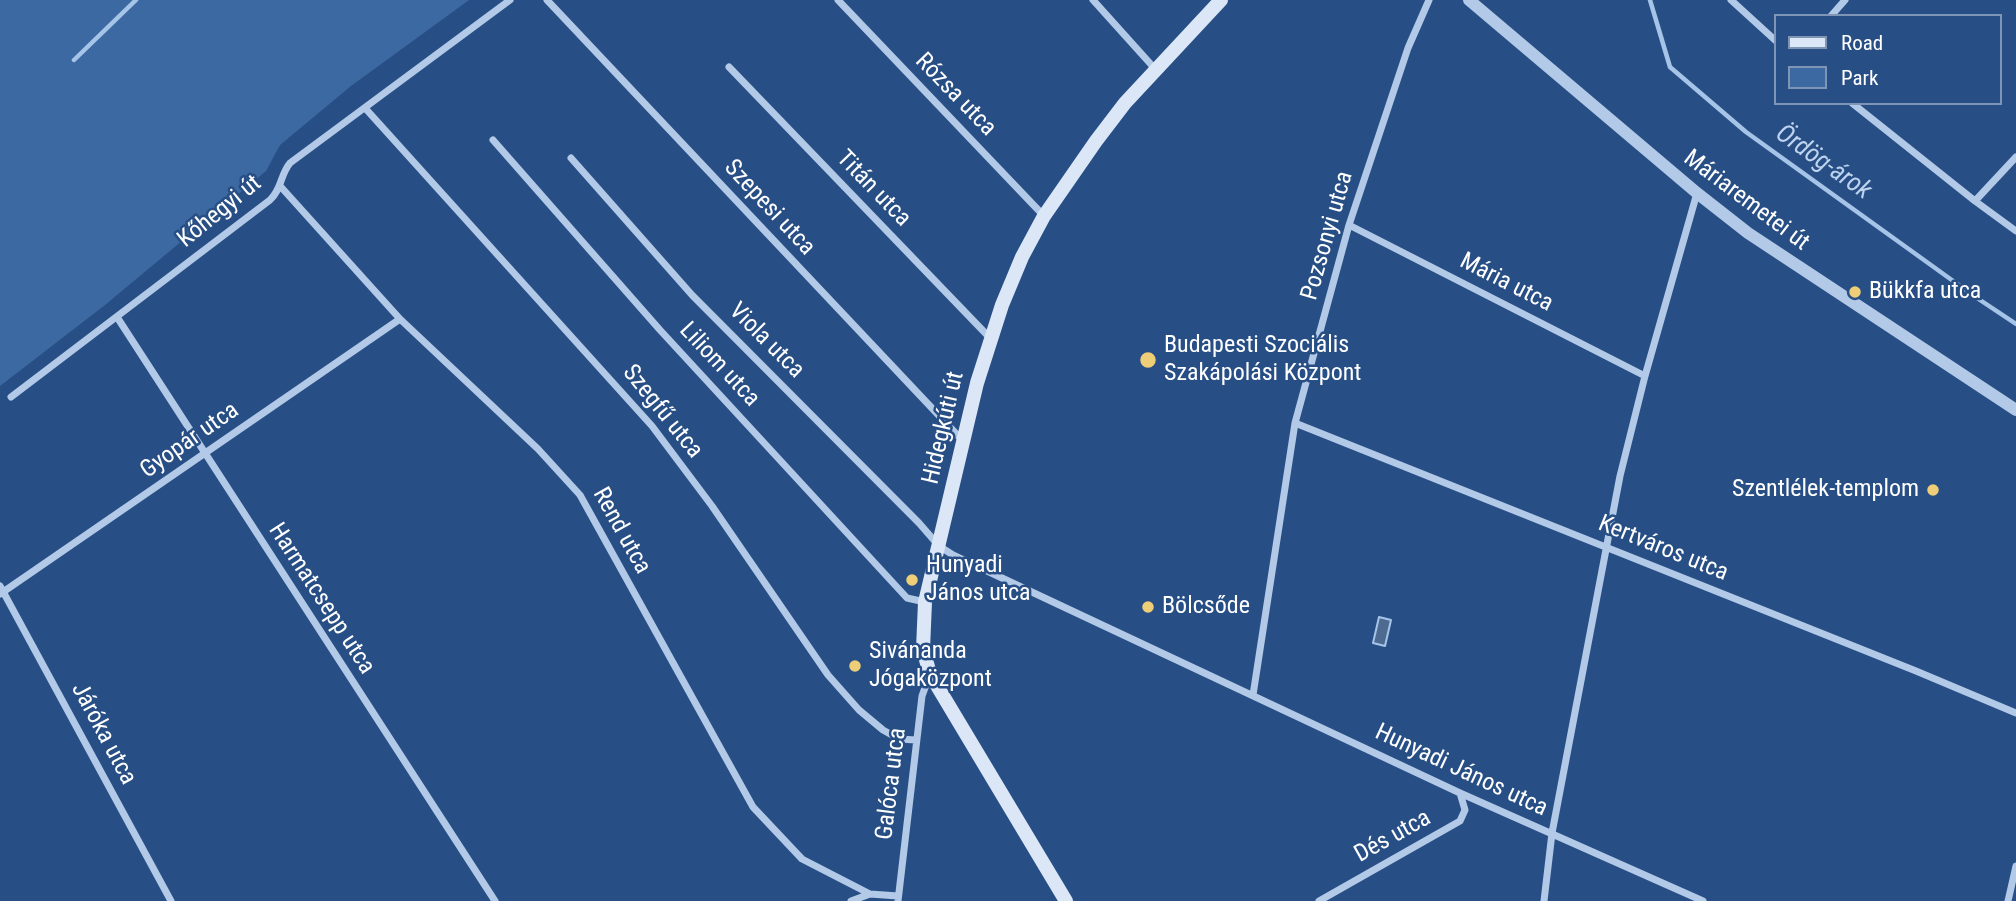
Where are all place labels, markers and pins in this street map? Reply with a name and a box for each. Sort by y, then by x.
place label: Bükkfa utca [1869,278,1981,306]
marker: Bükkfa utca [1847,284,1863,300]
place label: Budapesti Szociális Szakápolási Központ [1164,332,1361,388]
marker: Budapesti Szociális Szakápolási Központ [1138,350,1158,370]
place label: Szentlélek-templom [1732,476,1919,504]
marker: Szentlélek-templom [1925,482,1941,498]
place label: Hunyadi János utca [926,552,1031,608]
marker: Hunyadi János utca [904,572,920,588]
place label: Bölcsőde [1162,593,1250,621]
marker: Bölcsőde [1140,599,1156,615]
place label: Sivánanda Jógaközpont [869,638,992,694]
marker: Sivánanda Jógaközpont [847,658,863,674]

